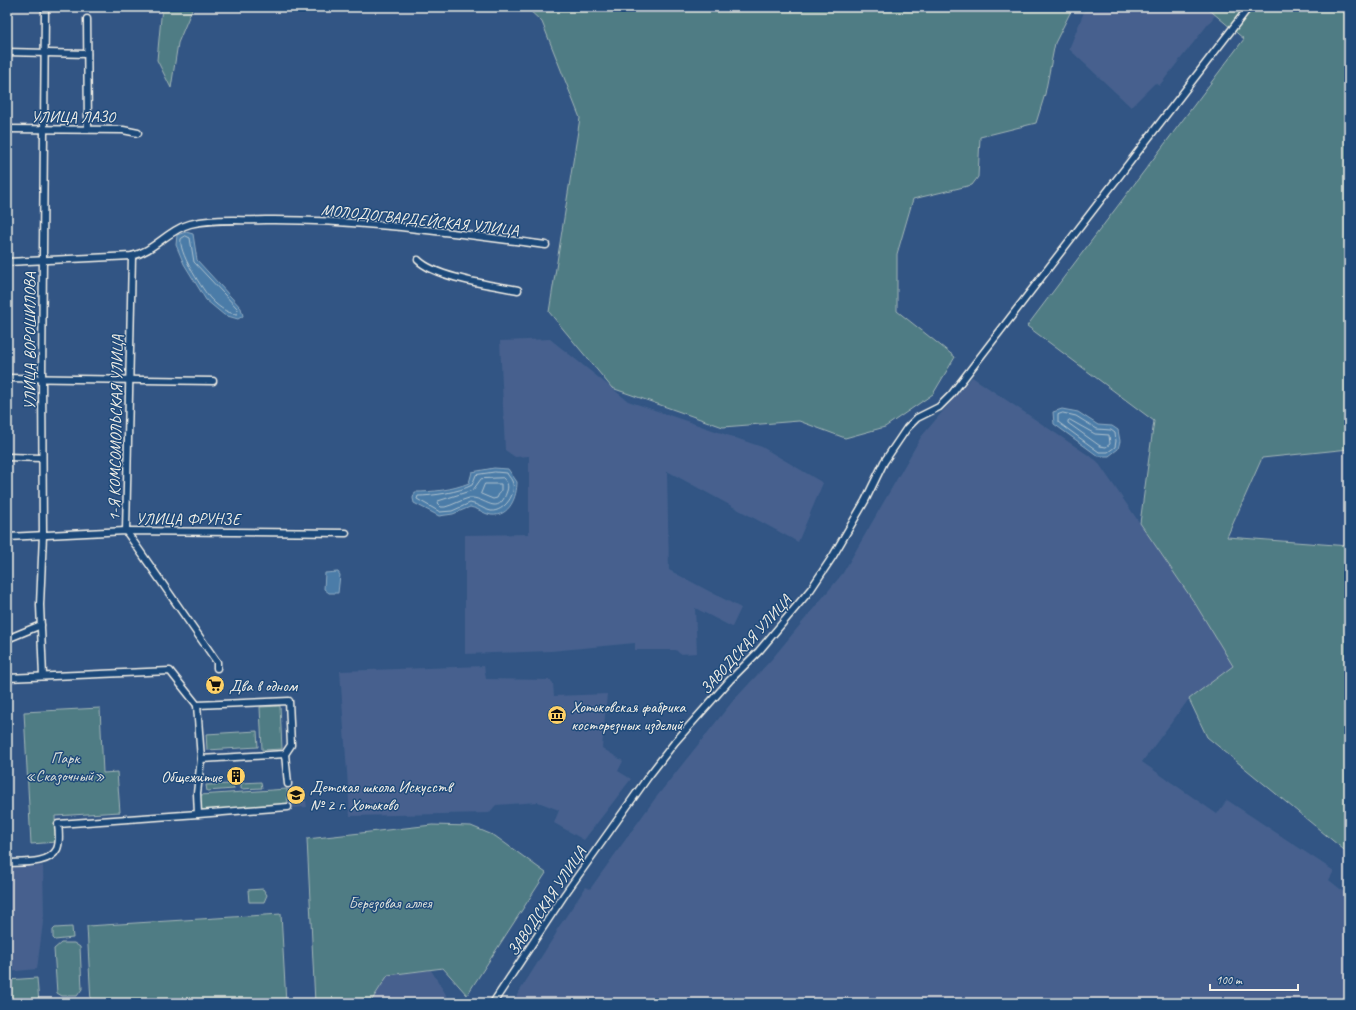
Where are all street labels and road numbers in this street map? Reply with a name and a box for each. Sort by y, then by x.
street label: УЛИЦА ЛАЗО [31,107,117,127]
street label: МОЛОДОГВАРДЕЙСКАЯ УЛИЦА [320,200,521,240]
street label: УЛИЦА ВОРОШИЛОВА [20,271,40,410]
street label: 1-Я КОМСОМОЛЬСКАЯ УЛИЦА [104,334,128,521]
street label: УЛИЦА ФРУНЗЕ [136,509,242,529]
street label: ЗАВОДСКАЯ УЛИЦА [696,590,796,699]
street label: ЗАВОДСКАЯ УЛИЦА [503,842,591,960]

